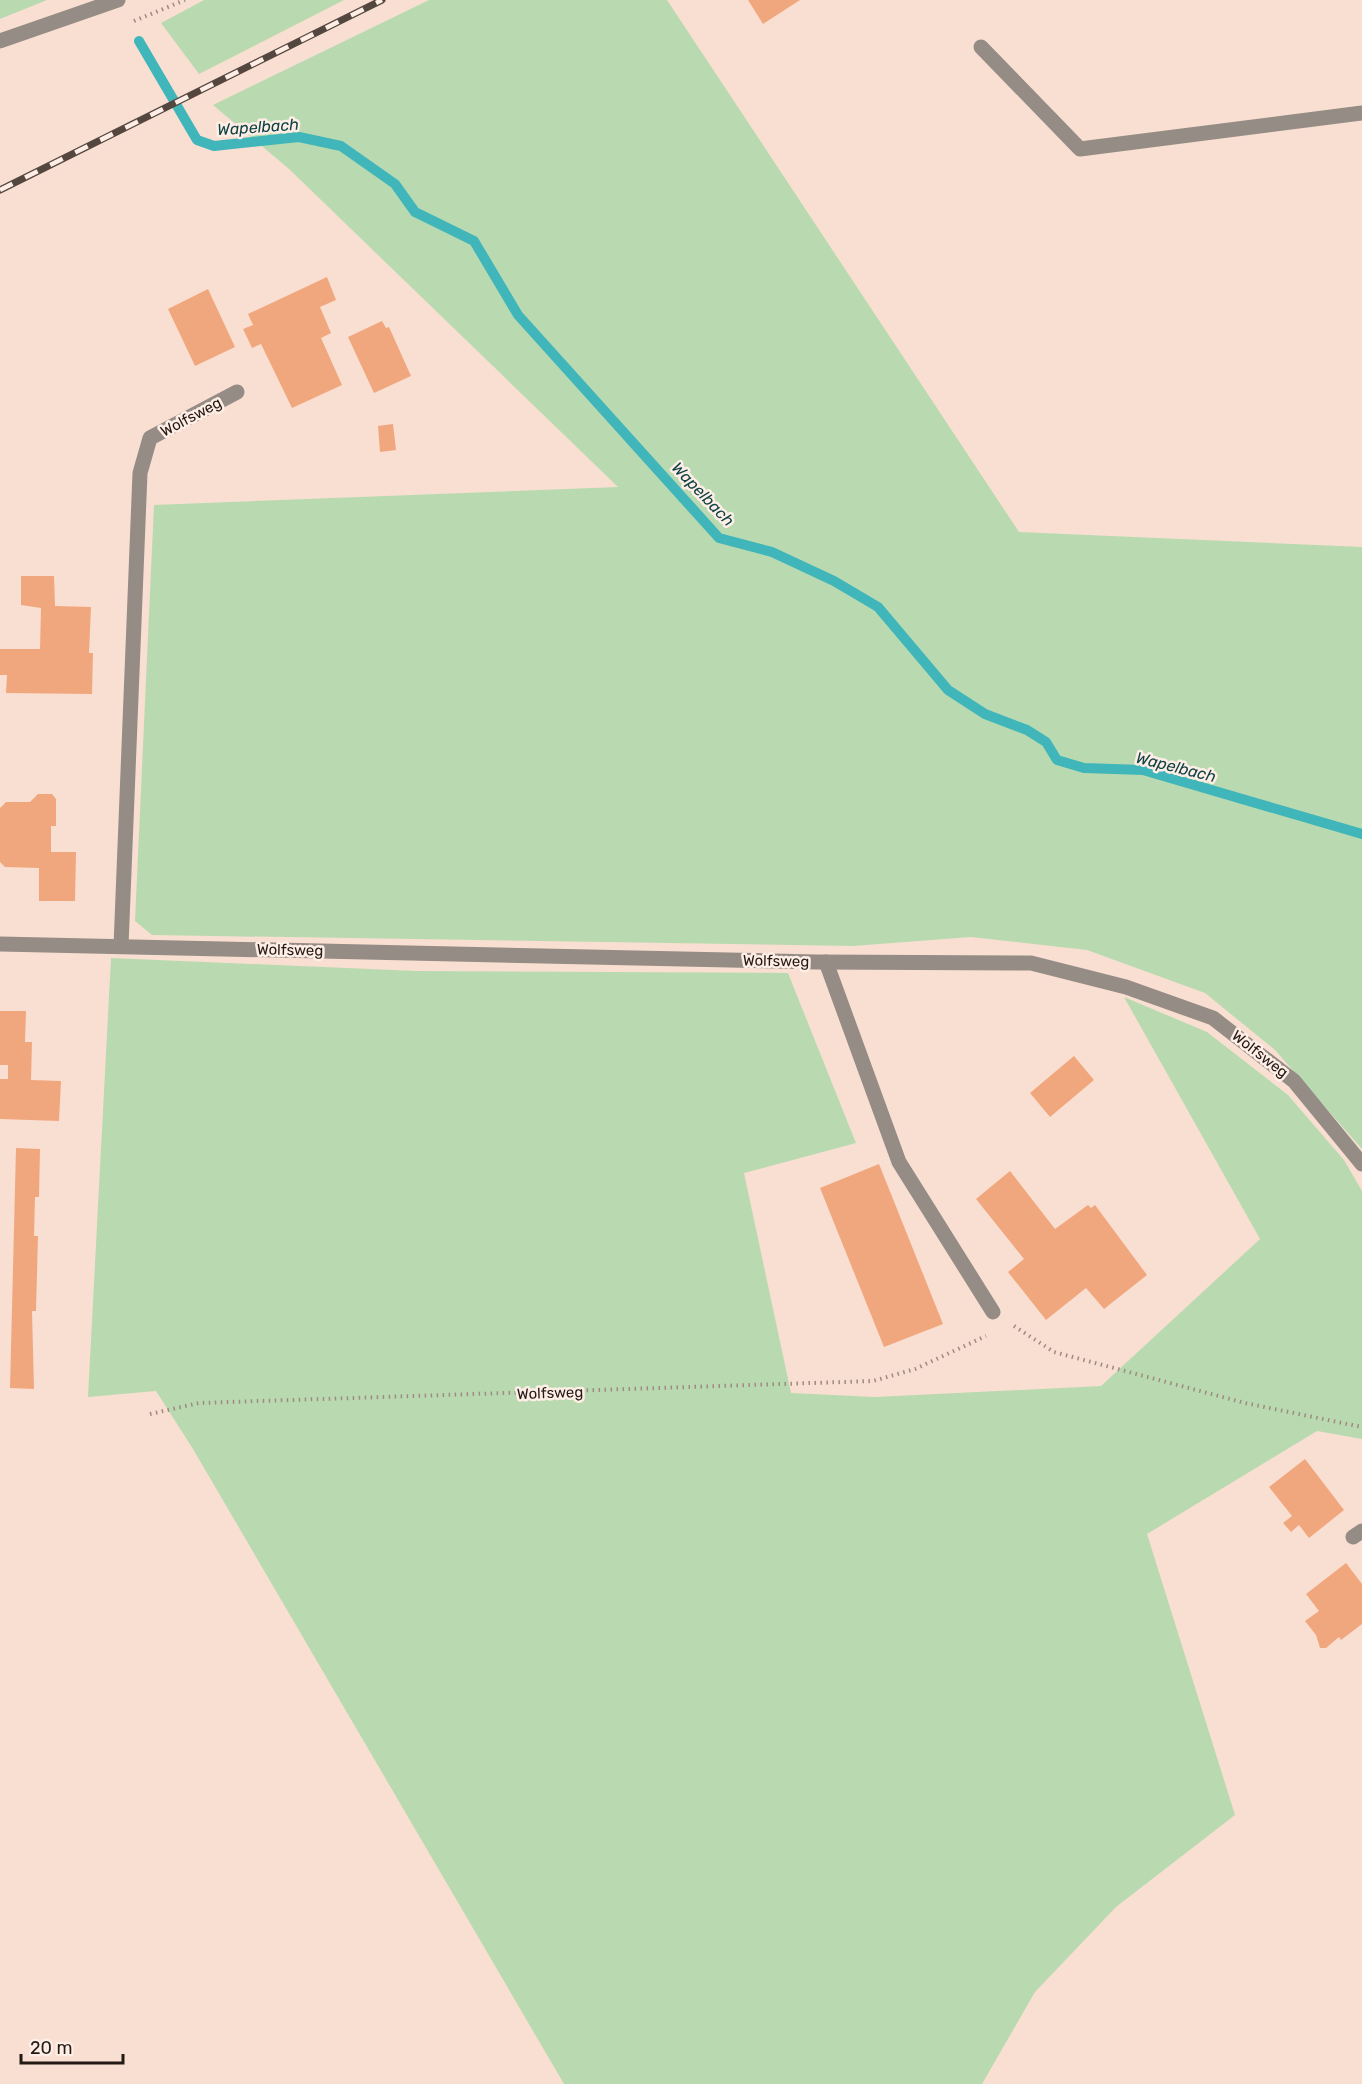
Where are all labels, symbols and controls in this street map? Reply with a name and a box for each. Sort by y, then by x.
water label: Wapelbach [217,115,299,139]
street label: Wolfsweg [157,393,225,441]
water label: Wapelbach [668,458,738,530]
water label: Wapelbach [1134,748,1218,786]
street label: Wolfsweg [257,940,323,960]
street label: Wolfsweg [743,951,809,971]
street label: Wolfsweg [1228,1026,1292,1082]
street label: Wolfsweg [517,1383,583,1403]
scale bar [21,2027,123,2065]
text: 20 m [30,2037,72,2059]

